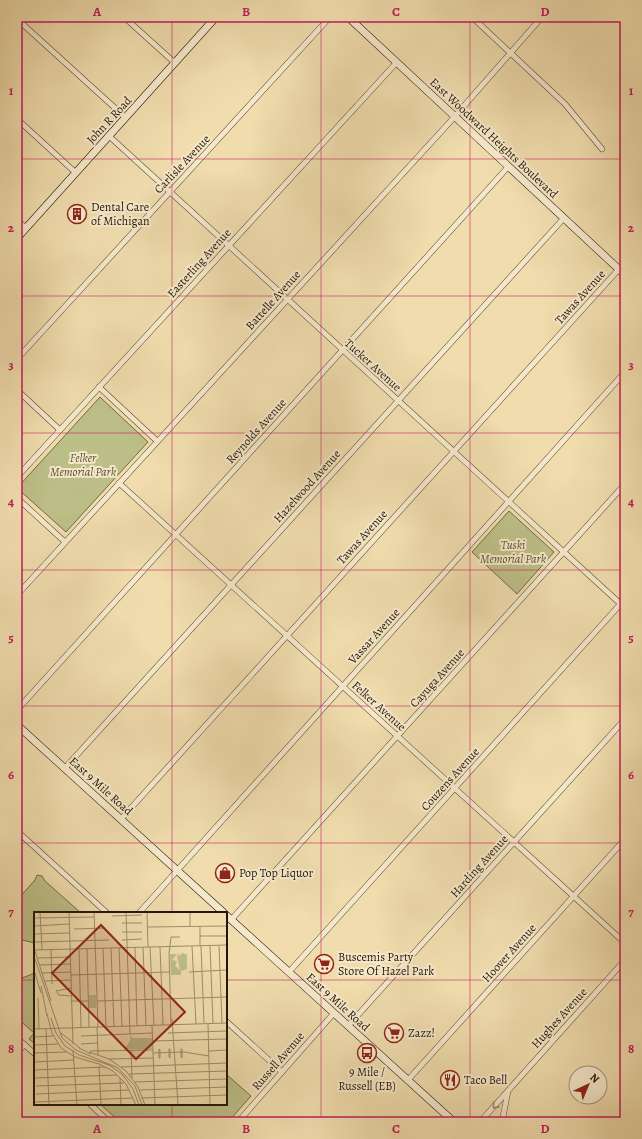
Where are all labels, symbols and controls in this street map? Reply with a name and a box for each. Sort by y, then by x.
text: A [92,3,102,20]
text: B [242,3,250,20]
text: C [392,3,400,20]
text: D [540,3,550,20]
street label: East Woodward Heights Boulevard [426,74,562,202]
text: 1 [9,82,14,99]
text: 1 [629,82,634,99]
street label: John R Road [83,92,136,147]
street label: Carlisle Avenue [150,131,214,197]
place label: Dental Care of Michigan [91,199,150,229]
building icon: Dental Care of Michigan [66,203,88,225]
text: 2 [8,219,15,236]
text: 2 [628,219,635,236]
street label: Easterling Avenue [164,225,234,301]
street label: Tawas Avenue [551,266,609,328]
street label: Battelle Avenue [242,267,304,333]
street label: Tucker Avenue [341,335,405,395]
text: 3 [8,356,14,373]
text: 3 [628,356,634,373]
street label: Reynolds Avenue [222,395,290,467]
street label: Hazelwood Avenue [270,446,344,526]
park label: Felker Memorial Park [50,450,117,480]
text: 4 [8,493,14,510]
text: 4 [628,493,634,510]
street label: Tawas Avenue [333,506,391,568]
park label: Tuski Memorial Park [480,537,547,567]
street label: Vassar Avenue [344,605,403,668]
text: 5 [8,629,14,646]
text: 5 [628,629,634,646]
street label: Cayuga Avenue [406,645,468,711]
street label: Felker Avenue [348,677,410,735]
street label: Couzens Avenue [417,744,483,814]
street label: East 9 Mile Road [66,753,137,819]
text: 6 [8,766,14,783]
text: 6 [628,766,634,783]
street label: Harding Avenue [446,831,512,901]
shop icon: Pop Top Liquor [214,862,236,884]
place label: Pop Top Liquor [239,865,313,881]
text: 7 [8,903,14,920]
text: 7 [628,903,634,920]
inset map [34,912,227,1105]
street label: Hoover Avenue [478,920,540,986]
place label: Buscemis Party Store Of Hazel Park [338,949,434,979]
supermarket icon: Buscemis Party Store Of Hazel Park [313,953,335,975]
street label: East 9 Mile Road [303,969,374,1035]
street label: Hughes Avenue [528,984,590,1052]
supermarket icon: Zazz! [383,1022,405,1044]
place label: Zazz! [408,1025,435,1041]
street label: Russell Avenue [248,1028,308,1094]
text: 8 [8,1040,14,1057]
text: 8 [628,1040,634,1057]
bus stop icon: 9 Mile / Russell (EB) [356,1042,378,1064]
place label: 9 Mile / Russell (EB) [338,1064,396,1094]
north arrow [568,1065,608,1105]
restaurant icon: Taco Bell [439,1069,461,1091]
text: N [587,1070,603,1086]
place label: Taco Bell [464,1072,507,1088]
one-way arrow [492,1101,499,1108]
text: A [92,1120,102,1137]
text: B [242,1120,250,1137]
text: C [392,1120,400,1137]
text: D [540,1120,550,1137]

